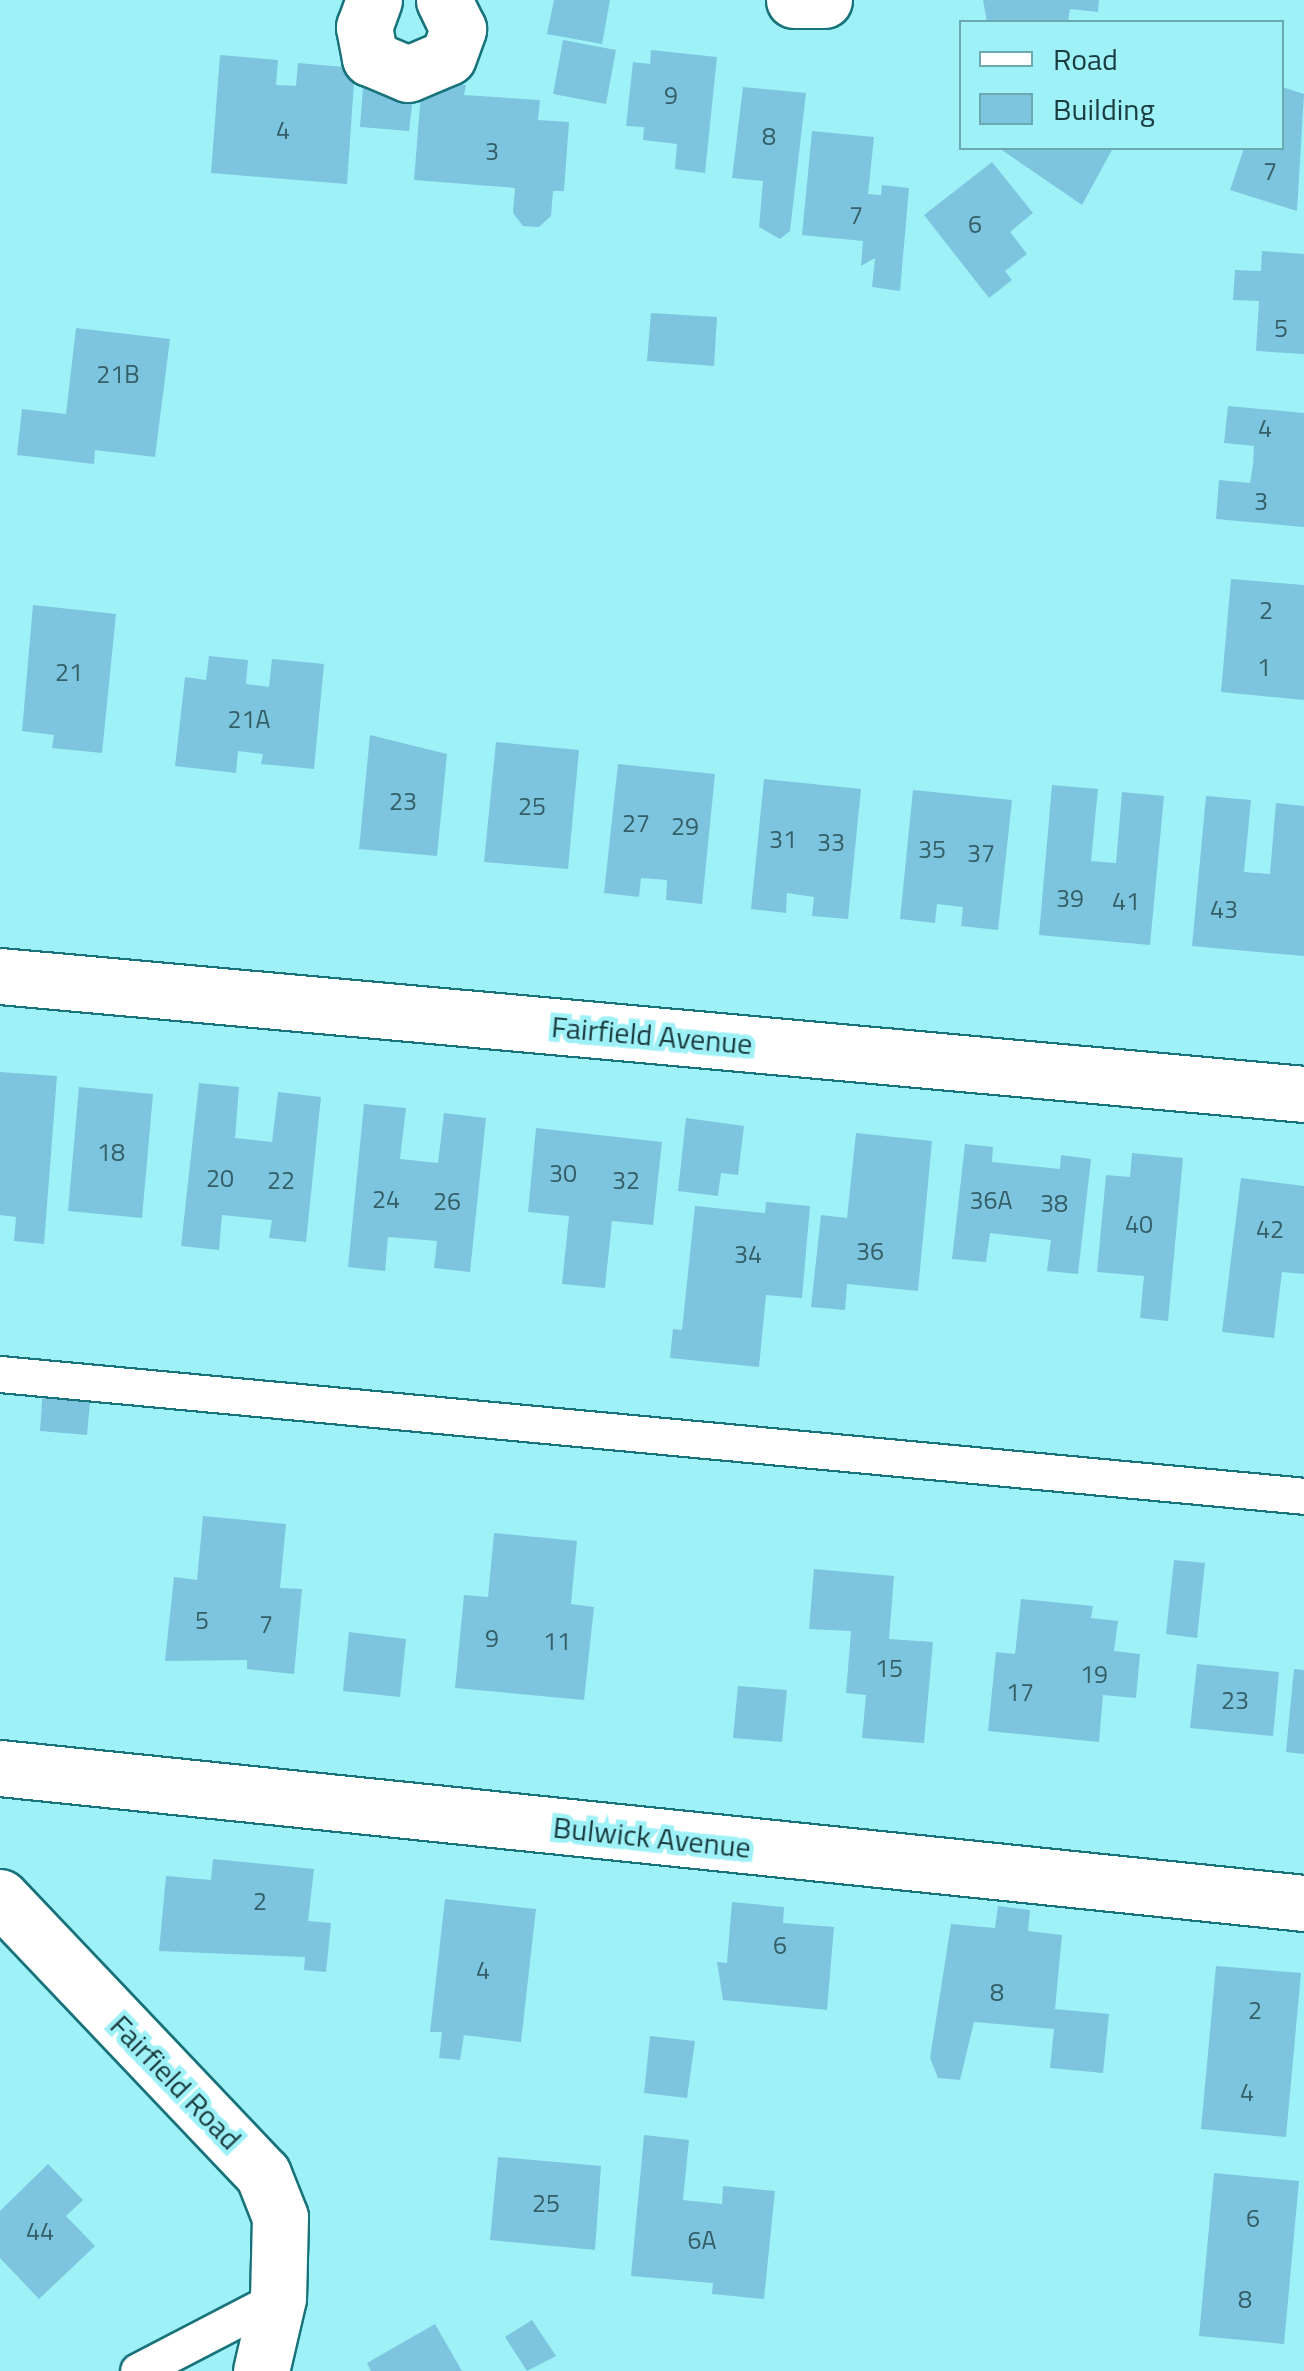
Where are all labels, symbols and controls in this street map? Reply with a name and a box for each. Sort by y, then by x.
legend [959,20,1284,150]
text: Road [1053,36,1118,82]
house number: 9 [664,80,678,110]
text: Building [1053,86,1155,132]
house number: 4 [276,115,290,145]
house number: 8 [762,121,776,151]
house number: 3 [485,136,499,166]
house number: 7 [1263,156,1277,186]
house number: 7 [849,200,863,230]
house number: 6 [968,209,982,239]
house number: 5 [1274,313,1288,343]
house number: 21B [96,359,140,389]
house number: 4 [1258,413,1272,443]
house number: 3 [1254,486,1268,516]
house number: 2 [1259,595,1273,625]
house number: 1 [1257,652,1271,682]
house number: 21 [55,657,83,687]
house number: 21A [228,704,270,734]
house number: 23 [389,786,417,816]
house number: 25 [518,791,546,821]
house number: 27 [622,808,650,838]
house number: 29 [671,811,699,841]
house number: 31 [769,824,797,854]
house number: 33 [817,827,845,857]
house number: 35 [918,834,946,864]
house number: 37 [967,838,995,868]
house number: 39 [1056,883,1084,913]
house number: 41 [1112,886,1140,916]
house number: 43 [1210,894,1238,924]
street label: Fairfield Avenue [550,1008,754,1062]
house number: 18 [97,1137,125,1167]
house number: 30 [549,1158,577,1188]
house number: 20 [206,1163,234,1193]
house number: 22 [267,1165,295,1195]
house number: 32 [612,1165,640,1195]
house number: 24 [372,1184,400,1214]
house number: 36A [970,1185,1012,1215]
house number: 26 [433,1186,461,1216]
house number: 38 [1040,1188,1068,1218]
house number: 40 [1125,1209,1153,1239]
house number: 42 [1256,1214,1284,1244]
house number: 36 [856,1236,884,1266]
house number: 34 [734,1239,762,1269]
house number: 5 [195,1605,209,1635]
house number: 7 [259,1609,273,1639]
house number: 9 [485,1623,499,1653]
house number: 11 [543,1626,571,1656]
house number: 15 [875,1653,903,1683]
house number: 19 [1080,1659,1108,1689]
house number: 17 [1006,1677,1034,1707]
house number: 23 [1221,1685,1249,1715]
street label: Bulwick Avenue [551,1809,753,1865]
house number: 2 [253,1886,267,1916]
house number: 6 [773,1930,787,1960]
house number: 4 [476,1955,490,1985]
house number: 8 [990,1977,1004,2007]
house number: 2 [1248,1995,1262,2025]
street label: Fairfield Road [103,2007,249,2157]
house number: 4 [1240,2077,1254,2107]
house number: 25 [532,2188,560,2218]
house number: 6 [1246,2203,1260,2233]
house number: 44 [26,2216,54,2246]
house number: 6A [688,2225,716,2255]
house number: 8 [1238,2284,1252,2314]

